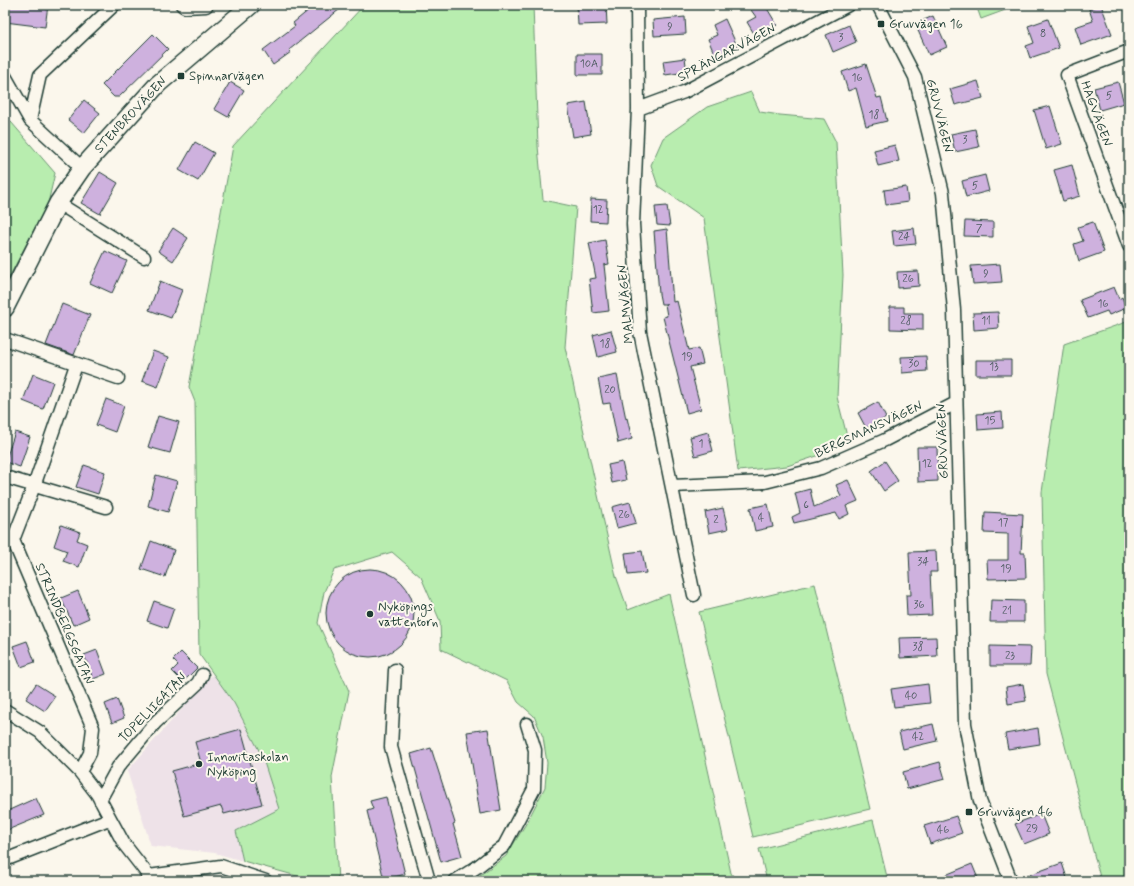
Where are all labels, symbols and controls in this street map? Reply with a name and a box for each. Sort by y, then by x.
place label: Gruvvägen 16 [889,16,963,33]
marker: Gruvvägen 16 [876,19,886,29]
house number: 9 [667,20,673,34]
street label: SPRÄNGARVÄGEN [675,20,779,86]
house number: 8 [1040,27,1046,41]
house number: 3 [839,31,844,45]
house number: 10A [580,57,598,71]
place label: Spinnarvägen [189,68,264,85]
marker: Spinnarvägen [176,71,186,81]
house number: 16 [852,71,863,85]
street label: STENBROVÄGEN [91,73,171,157]
street label: GRUVVÄGEN [922,77,956,155]
street label: HAGVÄGEN [1076,79,1116,149]
house number: 5 [1106,89,1113,103]
house number: 18 [869,108,879,122]
house number: 3 [963,133,968,147]
house number: 5 [972,179,979,193]
house number: 12 [593,203,604,217]
house number: 7 [976,222,983,236]
house number: 24 [898,230,910,244]
street label: MALMVÄGEN [614,264,638,344]
house number: 9 [983,267,989,281]
house number: 26 [902,272,914,286]
house number: 16 [1098,297,1109,311]
house number: 28 [900,314,912,328]
house number: 11 [981,314,991,328]
house number: 18 [600,337,610,351]
house number: 19 [681,350,693,364]
house number: 30 [908,357,920,371]
house number: 13 [989,360,999,374]
house number: 20 [604,383,616,397]
street label: BERGSMANSVÄGEN [812,397,926,463]
street label: GRUVVÄGEN [933,403,953,479]
house number: 15 [985,414,996,428]
house number: 1 [699,437,704,451]
house number: 12 [922,457,933,471]
house number: 6 [803,498,809,512]
house number: 26 [618,508,630,522]
house number: 4 [758,511,765,525]
house number: 2 [713,513,719,527]
house number: 17 [998,516,1009,530]
house number: 34 [917,555,929,569]
street label: STRINDBERGSGATAN [31,561,98,688]
house number: 19 [1000,562,1012,576]
house number: 36 [913,598,925,612]
place label: Nyköpings vattentorn [378,599,438,631]
house number: 21 [1002,604,1012,618]
marker: Nyköpings vattentorn [365,609,375,619]
house number: 38 [913,640,924,654]
house number: 23 [1005,649,1015,663]
street label: TOPELIIGATAN [115,669,191,747]
house number: 40 [905,689,917,703]
house number: 42 [912,730,924,744]
place label: Innovitaskolan Nyköping [207,749,289,782]
marker: Innovitaskolan Nyköping [194,759,204,769]
place label: Gruvvägen 46 [977,804,1053,821]
marker: Gruvvägen 46 [964,807,974,817]
house number: 29 [1026,822,1038,836]
house number: 46 [937,823,949,837]

